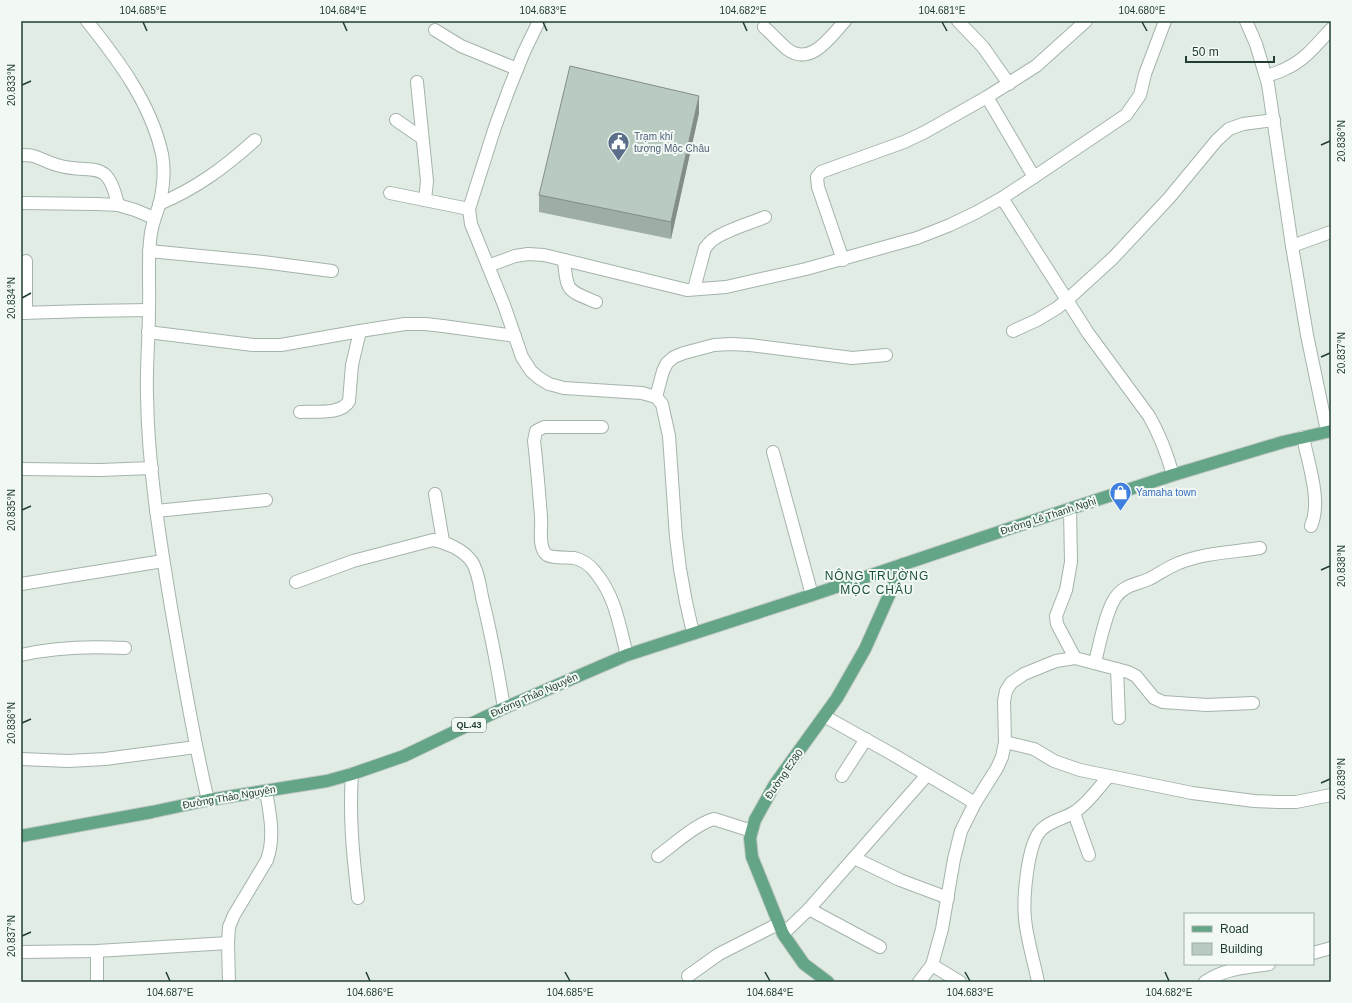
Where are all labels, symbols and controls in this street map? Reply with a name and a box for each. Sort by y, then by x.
text: 104.685°E [120,5,167,16]
text: 104.684°E [320,5,367,16]
text: 104.683°E [520,5,567,16]
text: 104.682°E [720,5,767,16]
text: 104.681°E [919,5,966,16]
text: 104.680°E [1119,5,1166,16]
scale bar [1186,38,1274,64]
text: 50 m [1192,45,1219,59]
text: 20.833°N [6,64,17,106]
text: 20.836°N [1336,120,1347,162]
public building icon: Trạm khí tượng Mộc Châu [606,129,632,162]
place label: Trạm khí tượng Mộc Châu [634,131,710,154]
text: 20.834°N [6,277,17,319]
text: 20.837°N [1336,332,1347,374]
shop icon: Yamaha town [1108,479,1134,512]
place label: Yamaha town [1136,487,1196,498]
text: 20.835°N [6,489,17,531]
street label: Đường Lê Thanh Nghị [999,495,1097,537]
text: 20.838°N [1336,545,1347,587]
district label: NÔNG TRƯỜNG MỘC CHÂU [825,568,929,597]
street label: Đường Thảo Nguyên [489,671,579,719]
text: 20.836°N [6,702,17,744]
road number: QL.43 [452,718,486,732]
street label: Đường E280 [763,747,805,801]
text: 20.839°N [1336,758,1347,800]
street label: Đường Thảo Nguyên [182,783,276,811]
legend [1184,913,1314,965]
text: 20.837°N [6,915,17,957]
text: Road [1220,922,1249,936]
text: Building [1220,942,1263,956]
text: 104.687°E [147,987,194,998]
text: 104.686°E [347,987,394,998]
text: 104.685°E [547,987,594,998]
text: 104.684°E [747,987,794,998]
text: 104.683°E [947,987,994,998]
text: 104.682°E [1146,987,1193,998]

